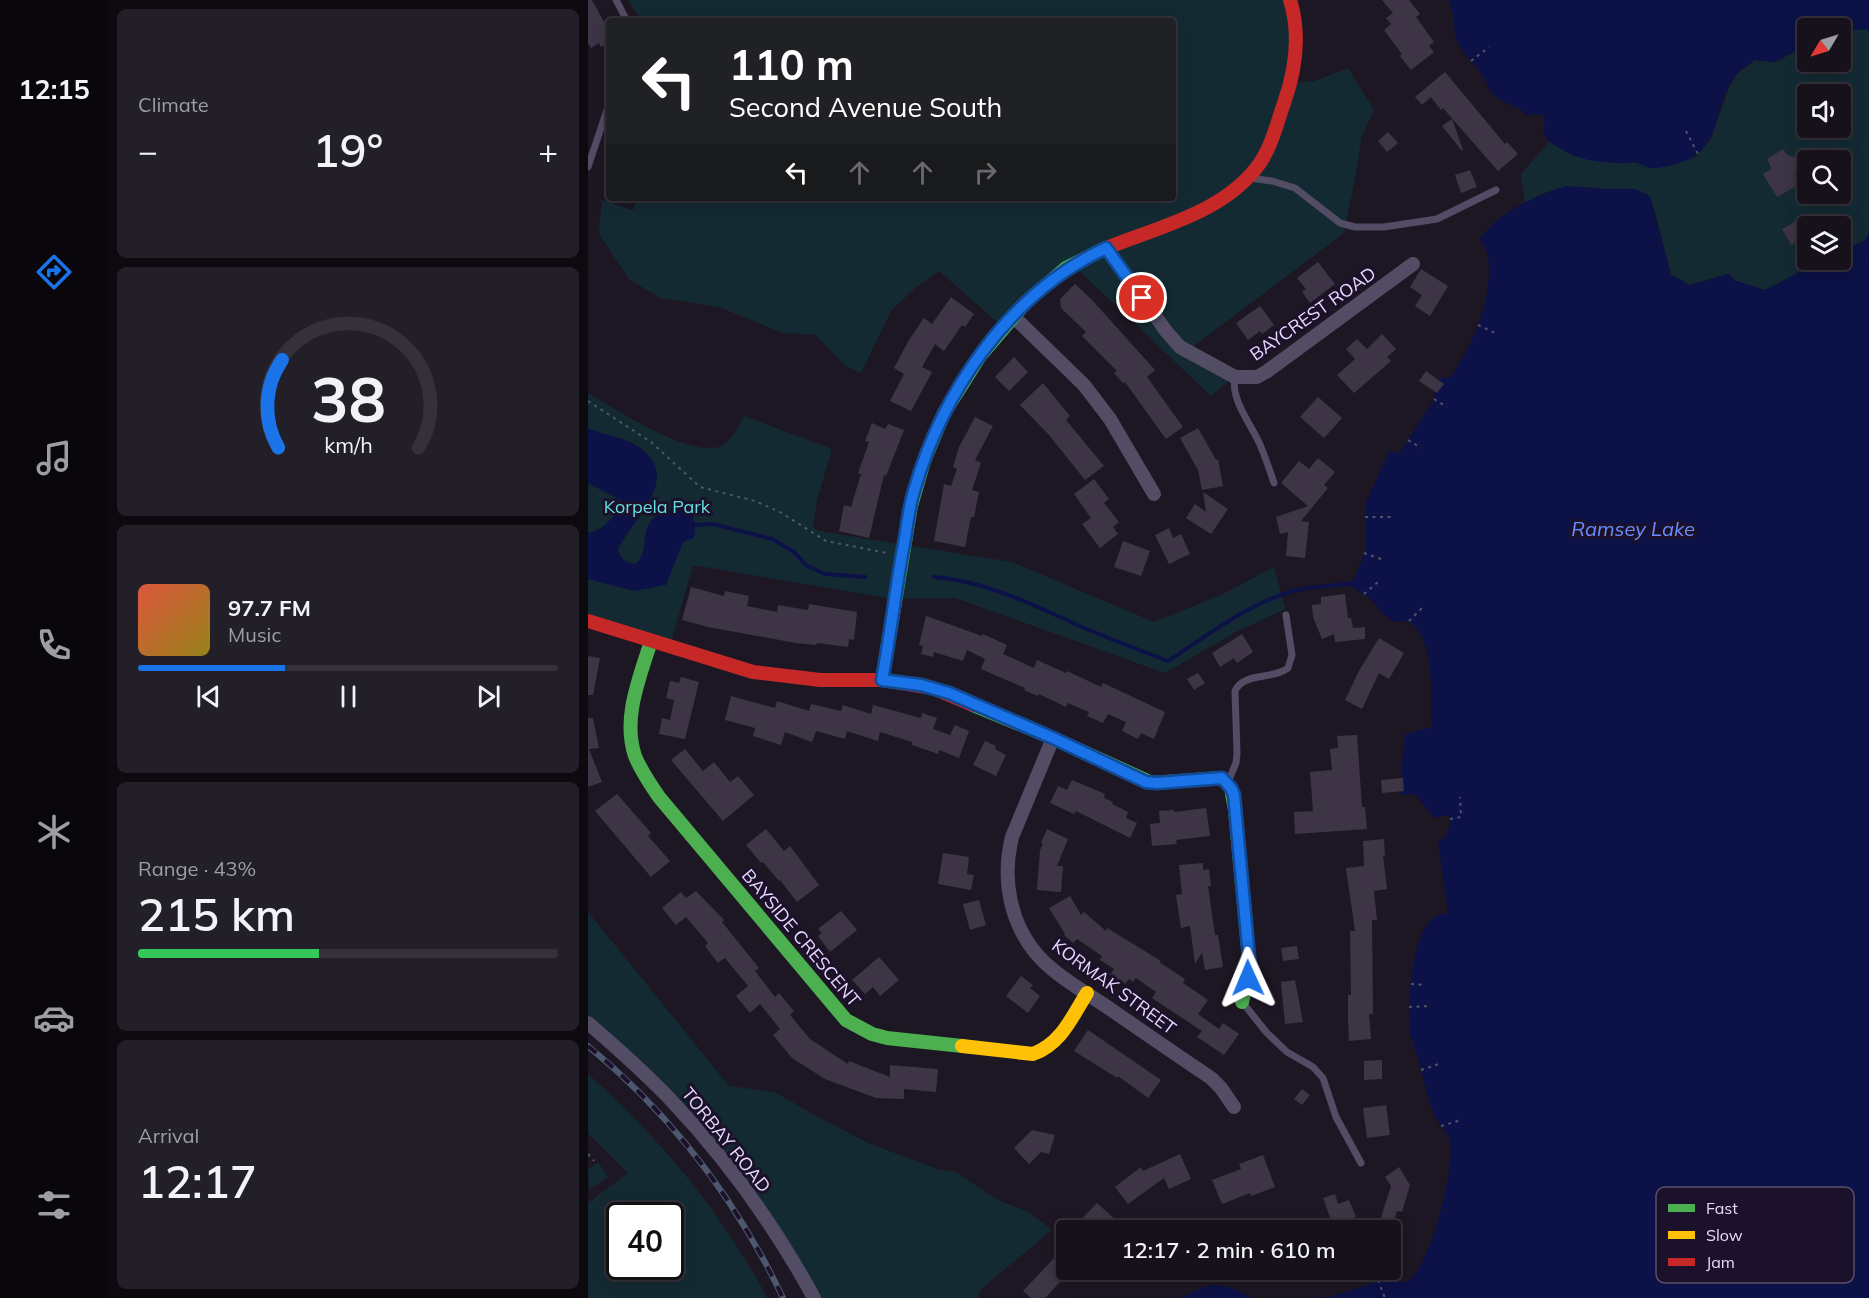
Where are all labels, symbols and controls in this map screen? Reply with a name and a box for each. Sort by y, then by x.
north arrow [1797,18,1851,72]
map controls [1797,18,1851,270]
text: 110 m [729,38,854,91]
icon: left [630,42,708,120]
text: 12:15 [18,72,90,106]
button: sound [1797,84,1851,138]
text: Second Avenue South [729,90,1002,124]
text: Climate [138,92,209,117]
text: 19° [313,122,383,178]
text: − [138,130,158,171]
text: + [538,130,558,171]
button: search [1797,150,1851,204]
icon: left [780,156,813,189]
icon: ahead [843,156,876,189]
icon: ahead [906,156,939,189]
icon: right [969,156,1002,189]
button: layers [1797,216,1851,270]
icon: directions [33,251,75,293]
street label: BAYCREST ROAD [1245,262,1380,366]
pin [1116,272,1167,323]
icon: arrive [1125,281,1158,314]
text: 38 [311,359,385,438]
text: km/h [324,432,372,459]
icon: music [33,437,75,479]
park label: Korpela Park [604,495,711,518]
water label: Ramsey Lake [1571,516,1695,541]
text: 97.7 FM [228,594,311,622]
text: Music [228,622,281,647]
icon: phone [33,624,75,666]
icon: previous [192,680,225,713]
icon: pause [332,680,365,713]
icon: next [472,680,505,713]
icon: climate [33,811,75,853]
text: Range · 43% [138,856,256,881]
street label: BAYSIDE CRESCENT [737,864,866,1011]
text: 215 km [138,886,295,942]
street label: KORMAK STREET [1048,934,1181,1039]
position arrow [1216,946,1280,1010]
icon: car [33,997,75,1039]
street label: TORBAY ROAD [677,1082,776,1197]
text: Arrival [138,1123,199,1148]
text: 12:17 [138,1153,257,1209]
icon: filters [33,1184,75,1226]
legend [1656,1187,1854,1283]
text: Fast [1706,1198,1738,1218]
speed limit sign: 40 [606,1202,684,1280]
text: Slow [1706,1225,1743,1245]
text: 12:17 · 2 min · 610 m [1121,1236,1336,1264]
text: Jam [1706,1252,1735,1272]

